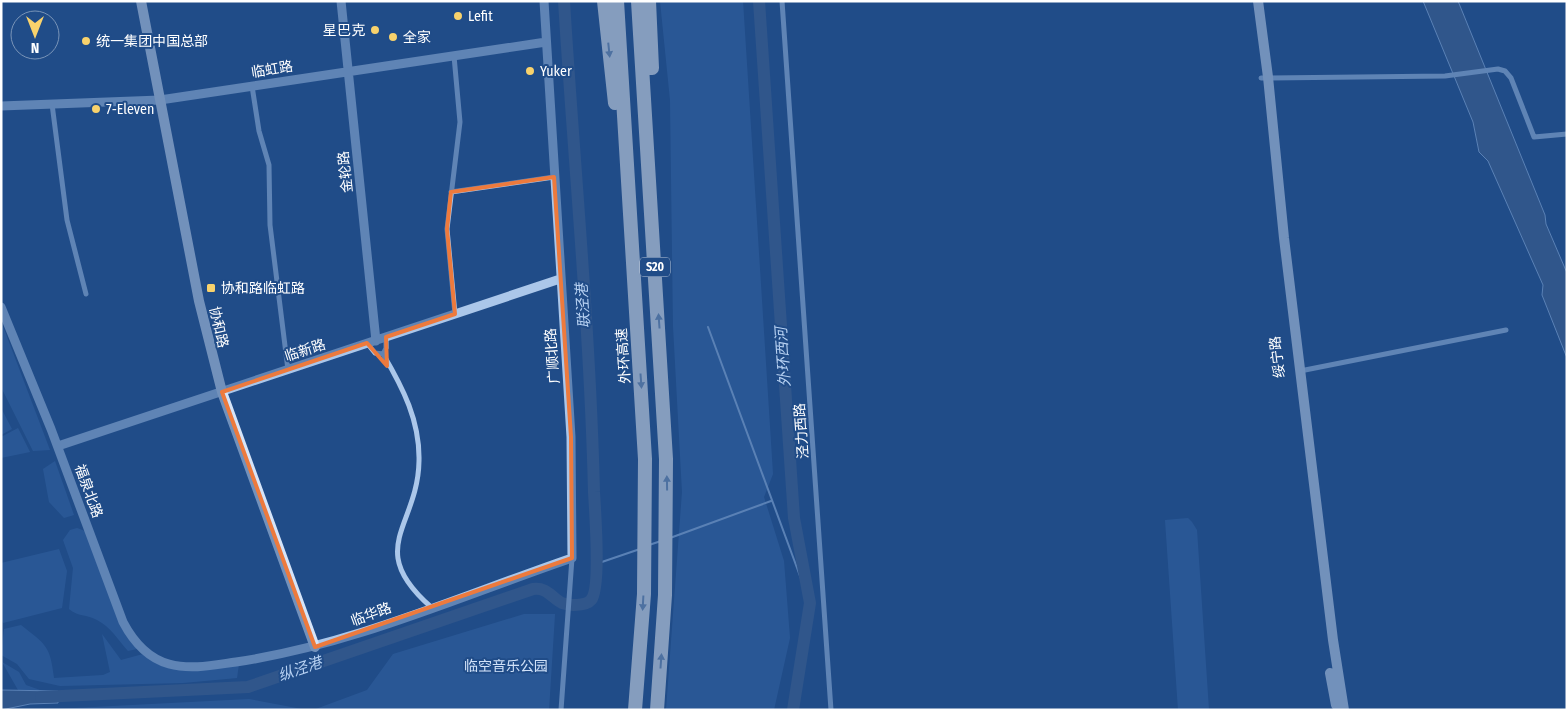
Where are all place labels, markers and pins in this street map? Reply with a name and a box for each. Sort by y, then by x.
place label: Lefit [468,8,493,25]
marker: Lefit [452,10,464,22]
place label: 星巴克 [323,22,365,39]
marker: 星巴克 [369,24,381,36]
place label: 全家 [403,29,431,46]
marker: 全家 [387,31,399,43]
place label: 统一集团中国总部 [96,33,208,50]
marker: 统一集团中国总部 [80,35,92,47]
place label: Yuker [540,63,572,80]
marker: Yuker [524,65,536,77]
place label: 7-Eleven [106,101,154,118]
marker: 7-Eleven [90,103,102,115]
place label: 协和路临虹路 [221,280,305,297]
marker: 协和路临虹路 [205,282,217,294]

